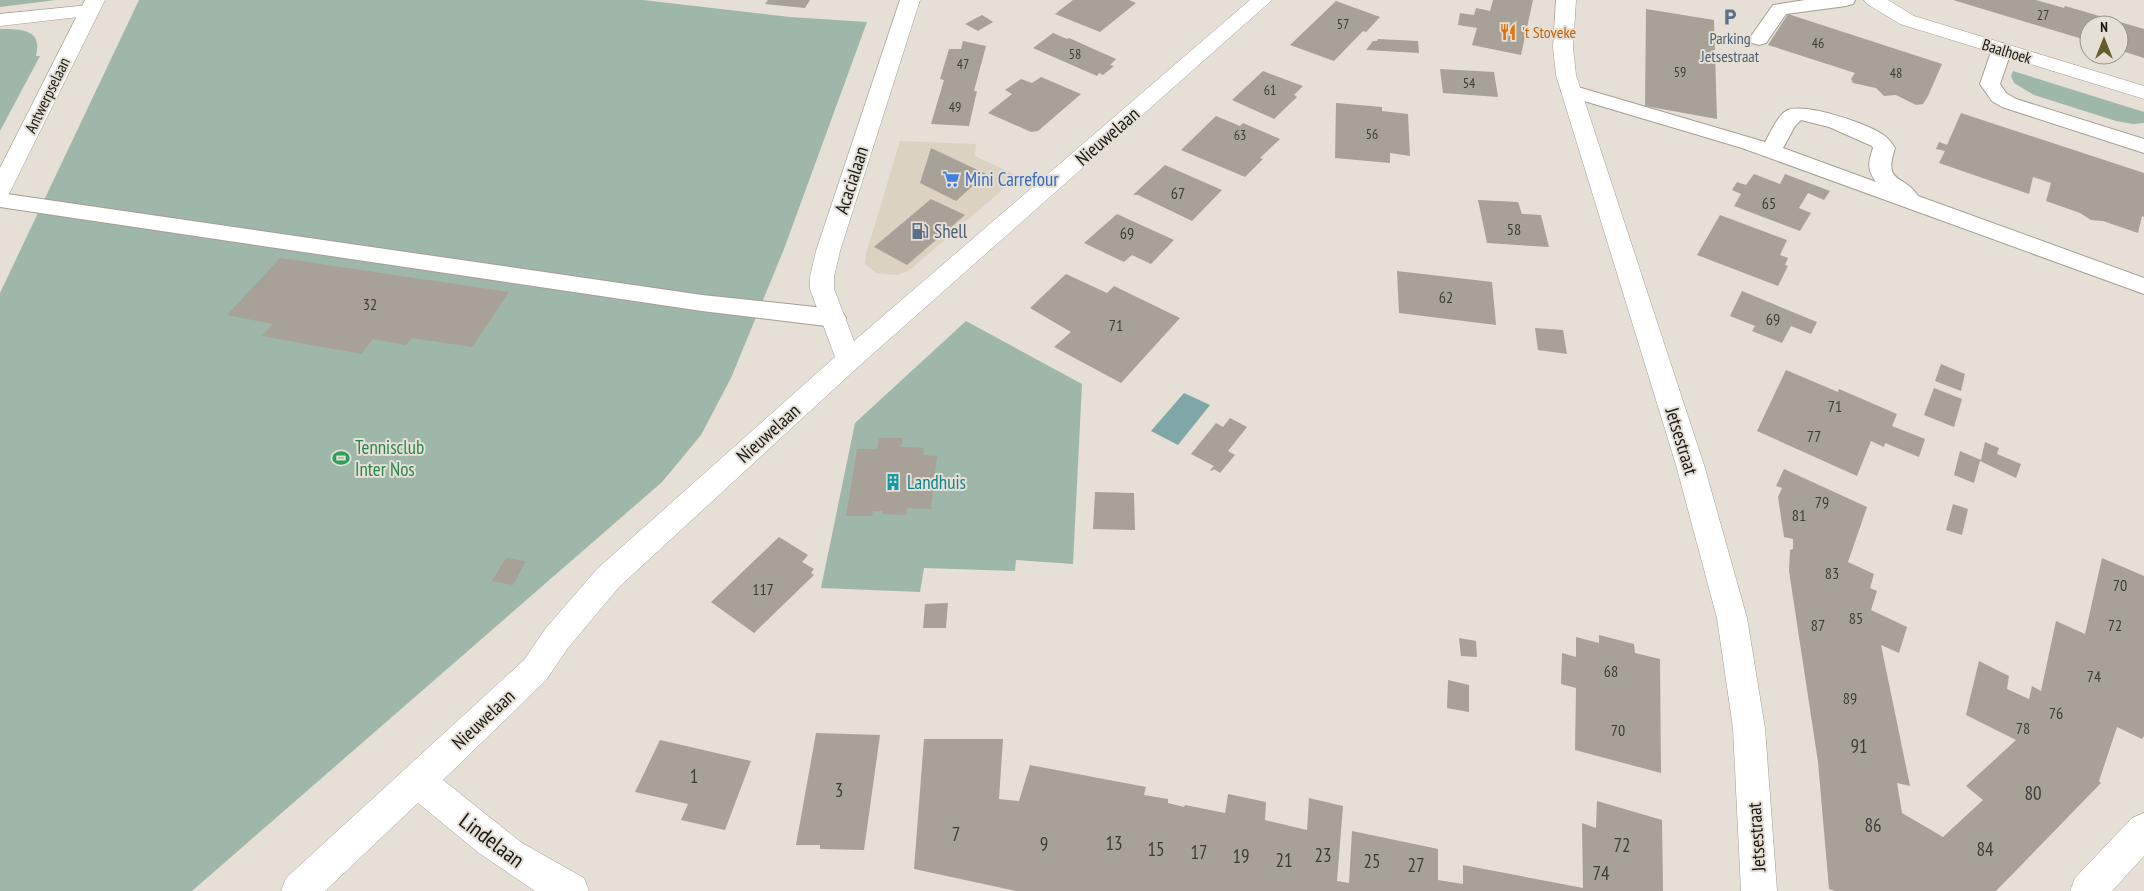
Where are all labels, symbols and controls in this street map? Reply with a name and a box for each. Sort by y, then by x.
house number: 27 [2037,6,2049,24]
parking icon: Parking Jetsestraat [1720,7,1740,27]
house number: 57 [1337,15,1349,33]
north arrow [2079,15,2129,65]
text: N [2100,18,2108,36]
restaurant icon: 't Stoveke [1498,22,1518,42]
place label: 't Stoveke [1522,22,1576,42]
place label: Parking Jetsestraat [1700,28,1760,66]
house number: 46 [1812,34,1824,52]
street label: Baalhoek [1980,34,2035,68]
house number: 58 [1069,45,1081,63]
street label: Antwerpselaan [20,54,74,136]
house number: 47 [957,55,969,73]
house number: 59 [1674,63,1686,81]
house number: 48 [1890,64,1902,82]
house number: 54 [1463,74,1476,92]
house number: 61 [1264,81,1276,99]
house number: 49 [949,98,961,116]
street label: Nieuwelaan [1070,102,1144,170]
house number: 56 [1366,125,1378,143]
house number: 63 [1234,126,1246,144]
street label: Acacialaan [829,143,873,217]
place label: Mini Carrefour [965,167,1059,191]
supermarket icon: Mini Carrefour [941,169,961,189]
house number: 67 [1171,183,1185,203]
house number: 65 [1762,193,1776,213]
place label: Shell [934,219,968,243]
house number: 58 [1507,219,1521,239]
fuel station icon: Shell [910,221,930,241]
house number: 69 [1120,223,1134,243]
house number: 62 [1439,287,1453,307]
house number: 32 [363,294,377,314]
house number: 69 [1766,309,1780,329]
house number: 71 [1109,315,1123,335]
house number: 71 [1828,396,1842,416]
street label: Nieuwelaan [731,398,805,468]
street label: Jetsestraat [1660,403,1704,478]
house number: 77 [1807,426,1821,446]
place label: Tennisclub Inter Nos [355,435,424,481]
sports icon: Tennisclub Inter Nos [331,448,351,468]
place label: Landhuis [907,470,966,494]
building icon: Landhuis [883,472,903,492]
house number: 79 [1815,492,1829,512]
house number: 81 [1792,505,1806,525]
house number: 83 [1825,563,1839,583]
house number: 70 [2113,575,2127,595]
house number: 117 [752,579,774,599]
house number: 85 [1849,608,1863,628]
house number: 87 [1811,615,1825,635]
house number: 72 [2108,615,2122,635]
house number: 68 [1604,661,1618,681]
house number: 74 [2087,666,2101,686]
street label: Nieuwelaan [447,684,519,754]
house number: 89 [1843,688,1857,708]
house number: 76 [2049,703,2063,723]
house number: 78 [2016,718,2030,738]
house number: 70 [1611,720,1625,740]
house number: 91 [1850,734,1868,758]
house number: 1 [690,764,698,788]
house number: 3 [835,778,843,802]
house number: 80 [2024,781,2042,805]
street label: Jetsestraat [1742,801,1770,873]
street label: Lindelaan [454,806,530,874]
house number: 86 [1864,813,1882,837]
house number: 7 [952,822,960,846]
house number: 13 [1105,831,1123,855]
house number: 9 [1040,832,1048,856]
house number: 72 [1613,833,1631,857]
house number: 15 [1147,837,1165,861]
house number: 84 [1976,837,1994,861]
house number: 17 [1190,840,1208,864]
house number: 23 [1314,843,1332,867]
house number: 19 [1232,844,1250,868]
house number: 21 [1275,848,1293,872]
house number: 25 [1363,849,1381,873]
house number: 27 [1407,853,1425,877]
house number: 74 [1592,861,1610,885]

